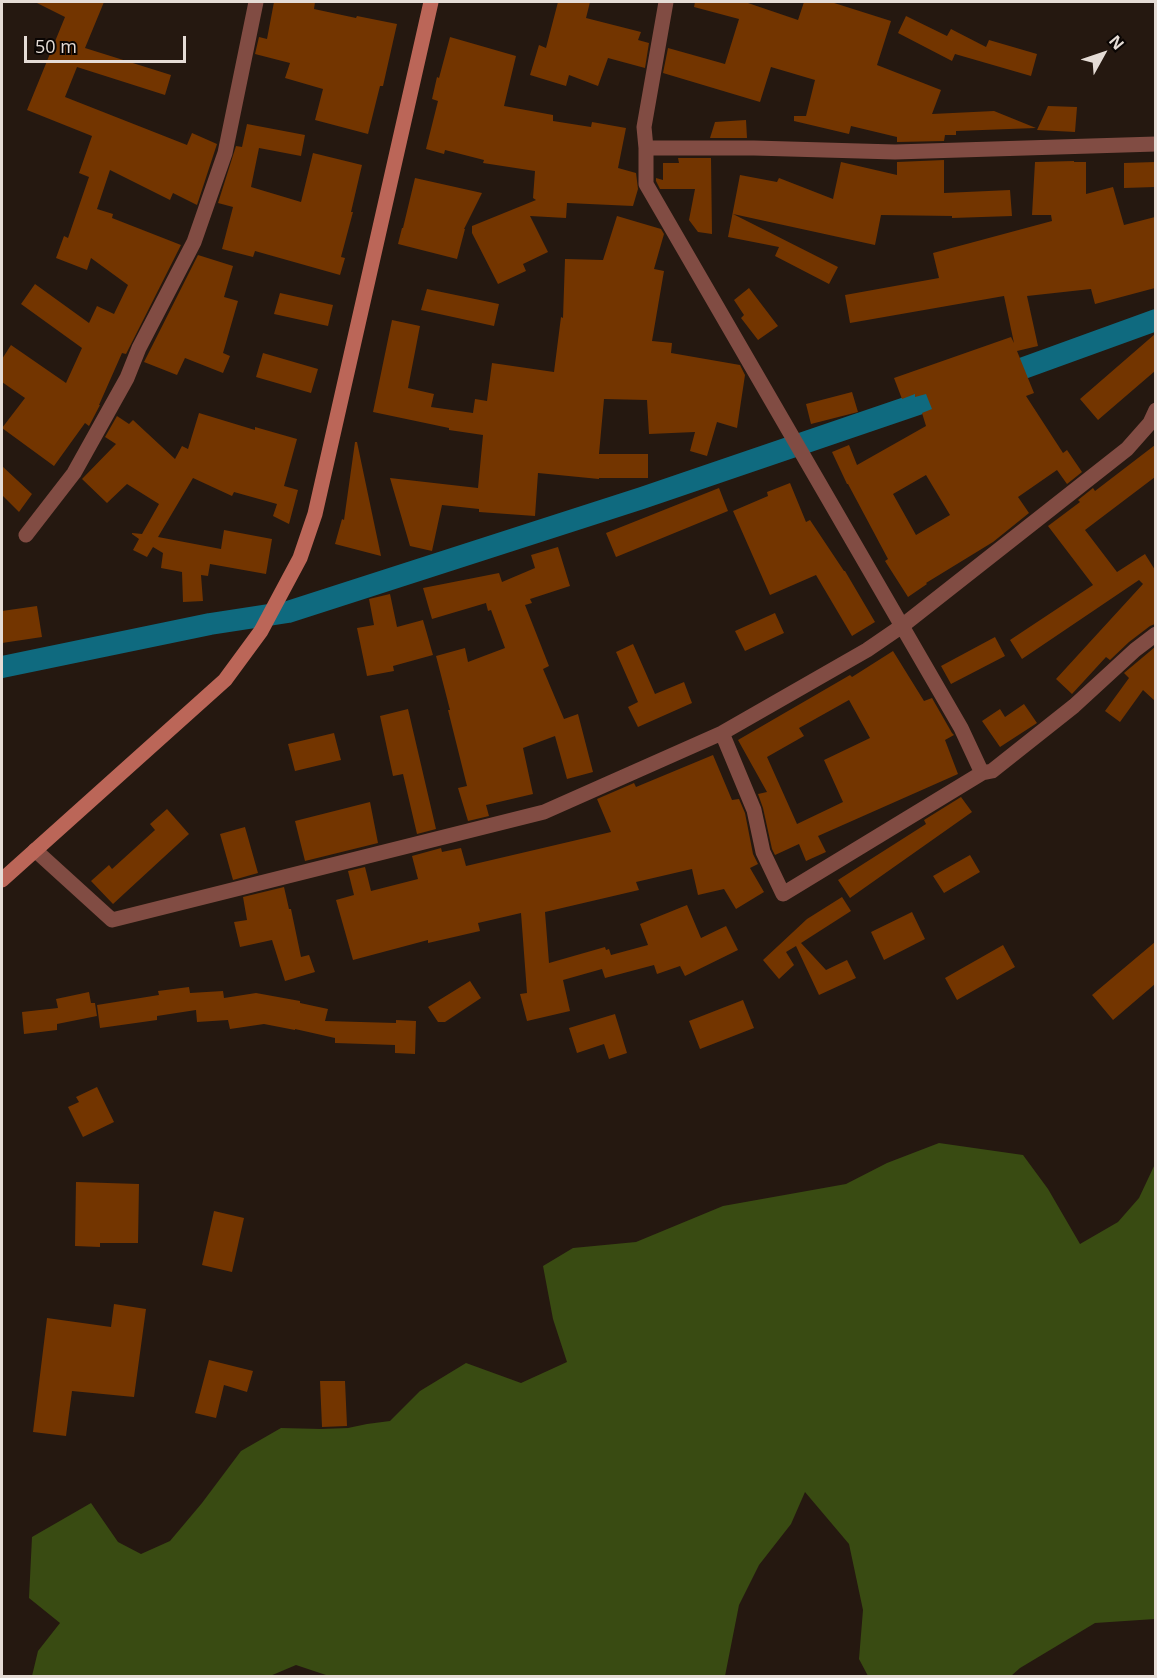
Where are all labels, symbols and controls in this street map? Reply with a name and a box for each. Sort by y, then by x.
scale bar [27,24,189,62]
north arrow [1073,24,1133,84]
text: N [1104,30,1129,54]
text: 50 m [35,34,77,58]

